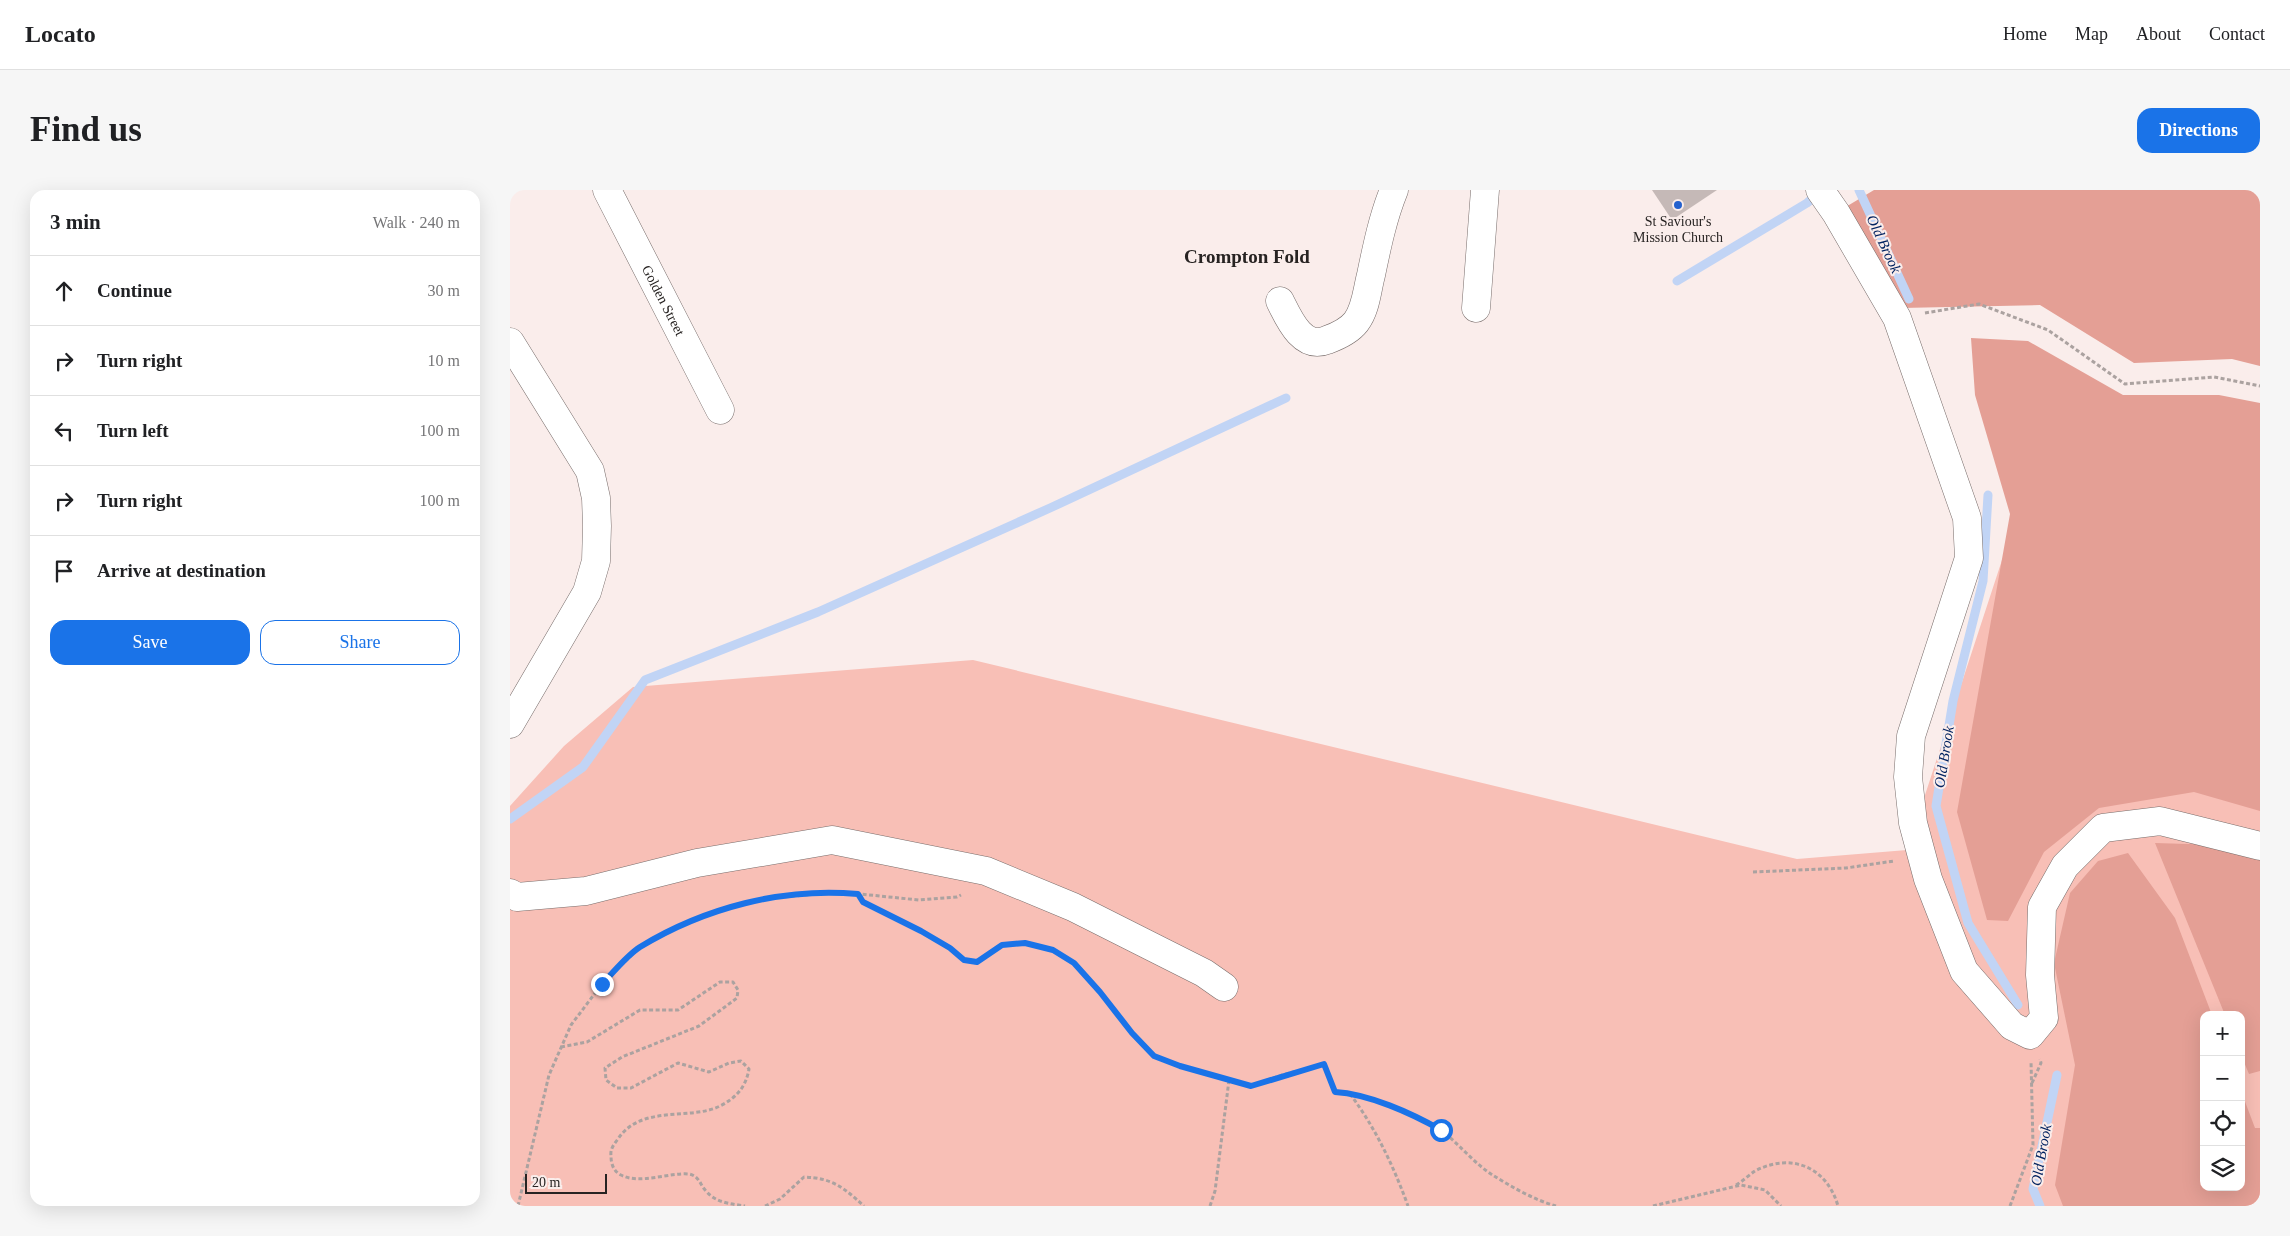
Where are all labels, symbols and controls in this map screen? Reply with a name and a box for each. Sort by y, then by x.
text: Locato [25,21,96,47]
text: Home [2003,24,2047,44]
text: Map [2075,24,2108,44]
text: About [2136,24,2181,44]
text: Contact [2209,24,2265,44]
button: Directions [2137,108,2260,153]
text: Find us [30,110,142,149]
marker: St Saviour's Mission Church [1672,199,1684,211]
text: 3 min [50,210,101,234]
water label: Old Brook [1864,212,1905,276]
text: Walk · 240 m [373,214,460,231]
place label: St Saviour's Mission Church [1633,214,1723,245]
district label: Crompton Fold [1184,246,1310,267]
street label: Golden Street [639,262,688,338]
icon: ahead [50,277,78,305]
text: Continue [97,280,172,301]
text: 30 m [428,282,460,299]
icon: right [50,347,78,375]
text: Turn right [97,350,182,371]
text: 10 m [428,352,460,369]
icon: left [50,417,78,445]
text: Turn left [97,420,169,441]
text: 100 m [420,422,460,439]
icon: right [50,487,78,515]
text: Turn right [97,490,182,511]
text: 100 m [420,492,460,509]
icon: arrive [50,557,78,585]
text: Arrive at destination [97,560,266,581]
button: Save [50,620,250,665]
button: Share [260,620,460,665]
water label: Old Brook [1931,725,1957,789]
route end [591,973,614,996]
map controls [2200,1011,2245,1191]
button: + [2200,1011,2245,1056]
button: − [2200,1056,2245,1101]
button: locate [2200,1101,2245,1146]
route start [1430,1119,1453,1142]
water label: Old Brook [2028,1123,2054,1187]
button: layers [2200,1146,2245,1191]
scale bar [525,1171,608,1194]
text: 20 m [532,1175,560,1190]

